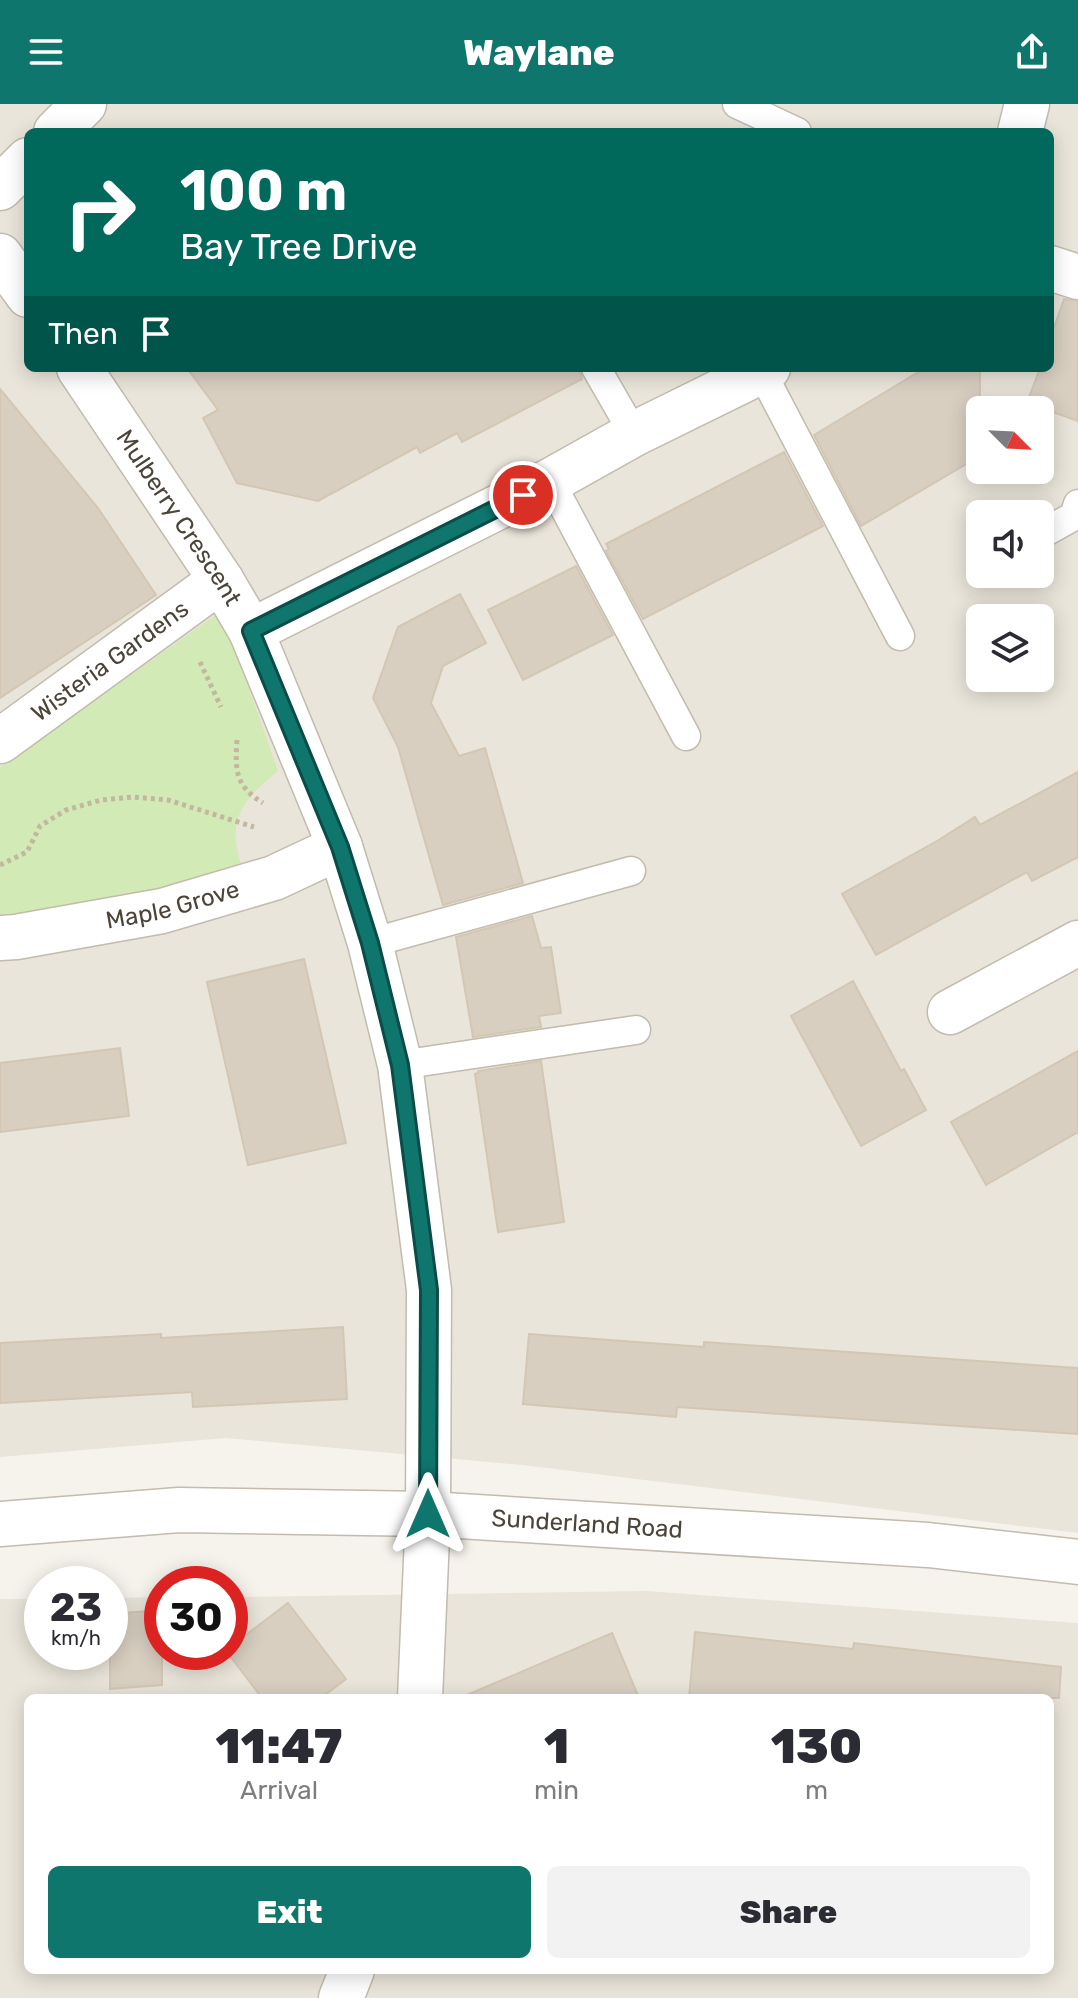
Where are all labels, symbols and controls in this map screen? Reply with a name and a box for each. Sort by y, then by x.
icon: menu [24,30,68,74]
icon: share [1010,30,1054,74]
text: Waylane [463,31,615,74]
text: 100 m [180,158,347,224]
icon: right [48,160,152,264]
text: Bay Tree Drive [180,225,417,268]
icon: arrive [134,312,178,356]
text: Then [48,316,118,352]
north arrow [966,396,1054,484]
map controls [966,396,1054,692]
street label: Mulberry Crescent [111,425,247,611]
pin [489,461,557,529]
icon: arrive [501,473,545,517]
button: sound [966,500,1054,588]
street label: Wisteria Gardens [26,594,194,727]
button: layers [966,604,1054,692]
street label: Maple Grove [104,875,243,935]
position arrow [386,1472,470,1556]
street label: Sunderland Road [491,1504,684,1544]
speed limit sign: 30 [144,1566,248,1670]
text: 23 [50,1584,102,1631]
text: km/h [51,1626,101,1650]
text: 11:47 [216,1718,342,1775]
text: 1 [544,1718,569,1775]
text: 130 [771,1718,862,1775]
text: Arrival [240,1775,318,1806]
text: min [534,1775,579,1806]
text: m [805,1775,828,1806]
button: Exit [48,1866,531,1958]
button: Share [547,1866,1030,1958]

